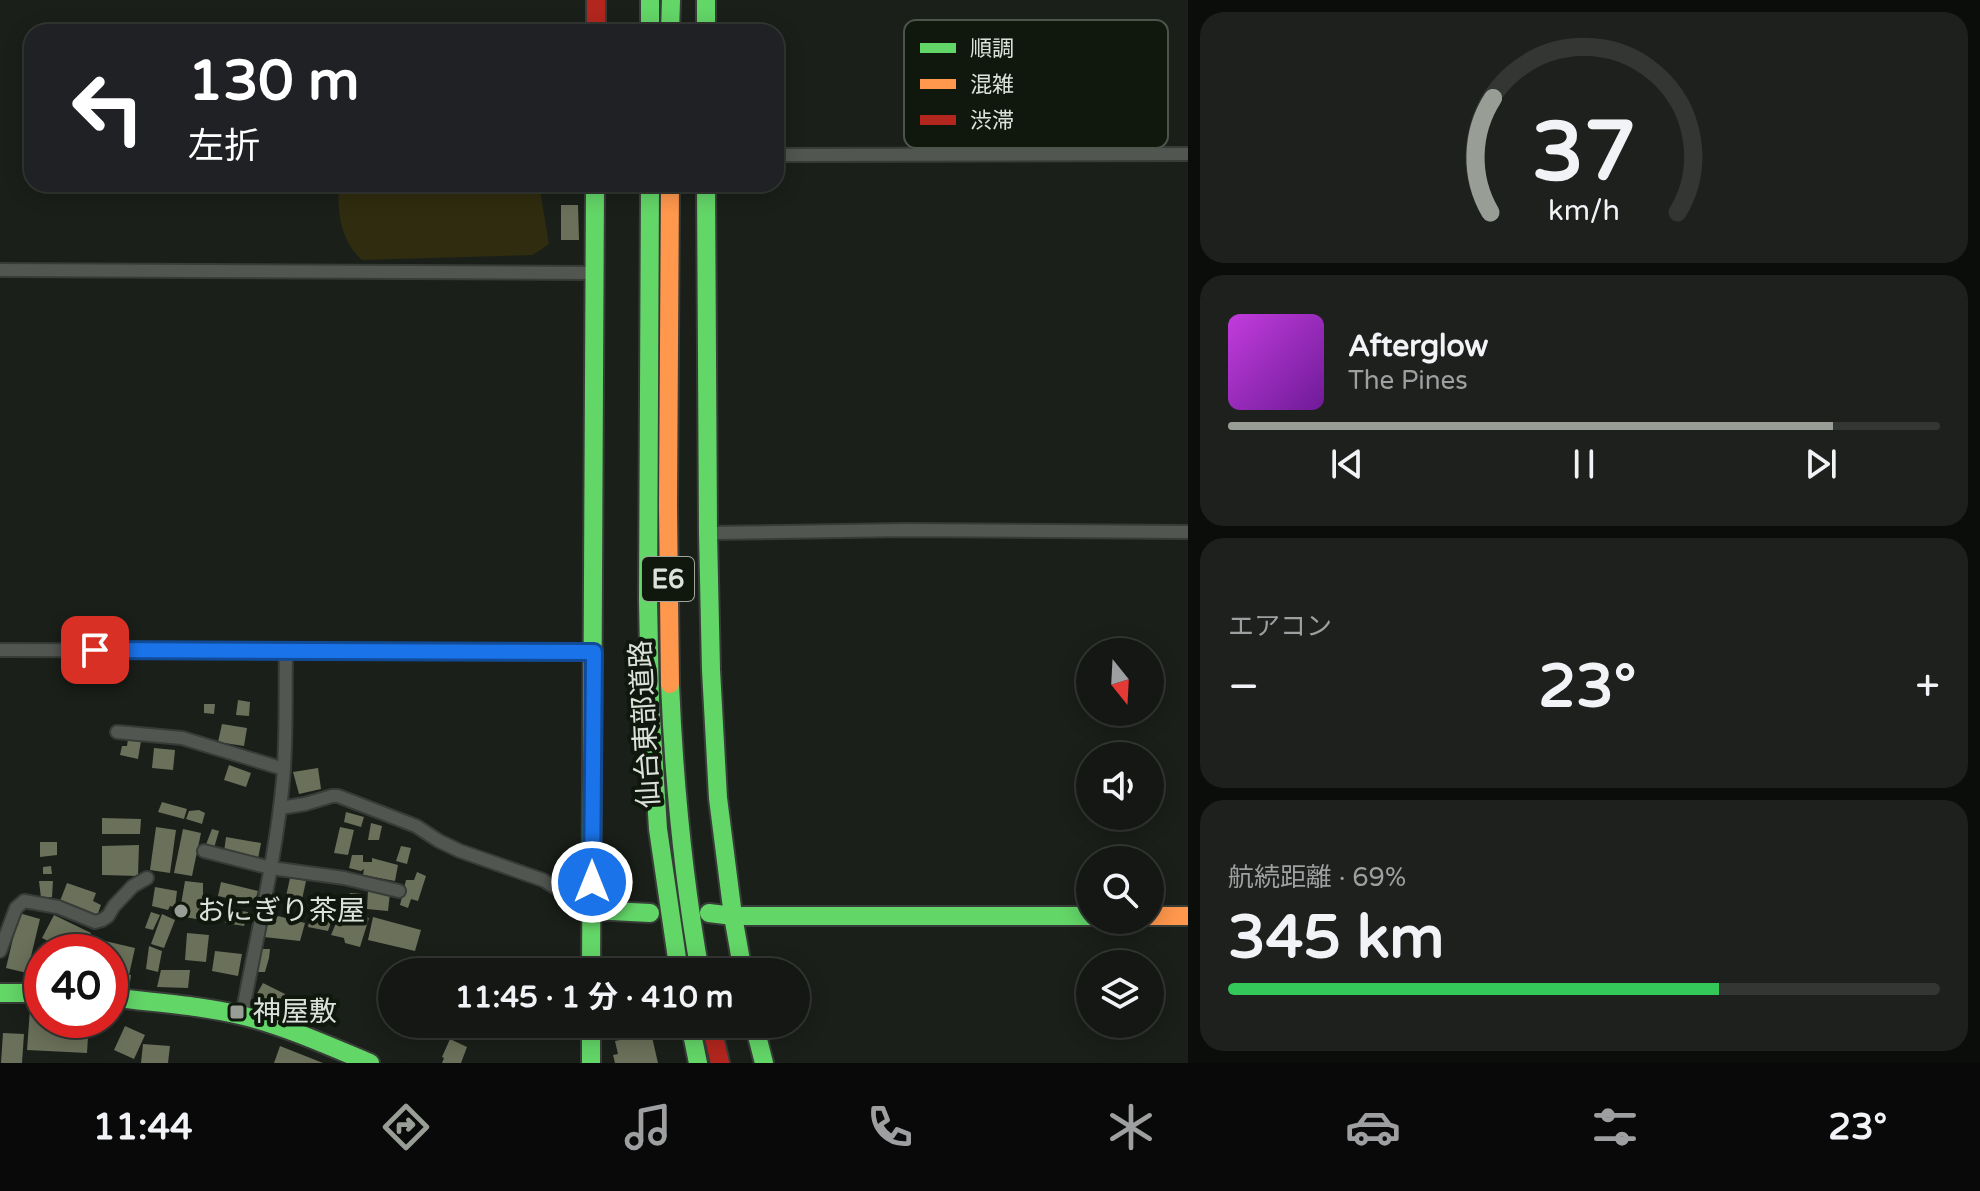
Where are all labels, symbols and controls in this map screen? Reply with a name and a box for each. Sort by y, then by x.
legend [904,20,1168,148]
text: 順調 [970,36,1014,62]
text: 130 m [188,48,359,115]
icon: left [56,56,160,160]
text: 混雑 [970,72,1014,98]
text: 37 [1532,103,1636,203]
text: 渋滞 [970,108,1014,134]
text: 左折 [188,125,260,168]
text: km/h [1548,195,1620,229]
text: Afterglow [1348,328,1488,365]
text: The Pines [1348,365,1468,396]
icon: previous [1325,442,1369,486]
icon: pause [1562,442,1606,486]
icon: next [1799,442,1843,486]
road number: E6 [642,557,694,601]
text: エアコン [1228,611,1332,642]
pin [61,616,129,684]
icon: arrive [73,628,117,672]
north arrow [1076,638,1164,726]
map controls [1076,638,1164,1038]
street label: 仙台東部道路 [624,639,666,809]
text: 23° [1538,651,1636,723]
text: − [1228,661,1259,714]
text: + [1915,661,1940,714]
button: sound [1076,742,1164,830]
position arrow [550,840,634,924]
button: search [1076,846,1164,934]
text: 航続距離 · 69% [1228,862,1406,893]
place label: おにぎり茶屋 [197,894,365,928]
marker: おにぎり茶屋 [172,902,190,920]
text: 345 km [1228,902,1444,974]
speed limit sign: 40 [24,934,128,1038]
button: layers [1076,950,1164,1038]
text: 11:45 · 1 分 · 410 m [455,979,733,1016]
place label: 神屋敷 [253,995,337,1029]
marker: 神屋敷 [228,1003,246,1021]
icon: directions [378,1099,434,1155]
icon: music [620,1099,676,1155]
icon: phone [862,1099,918,1155]
icon: climate [1103,1099,1159,1155]
icon: car [1345,1099,1401,1155]
icon: filters [1587,1099,1643,1155]
text: 11:44 [93,1106,193,1149]
text: 23° [1828,1106,1887,1149]

